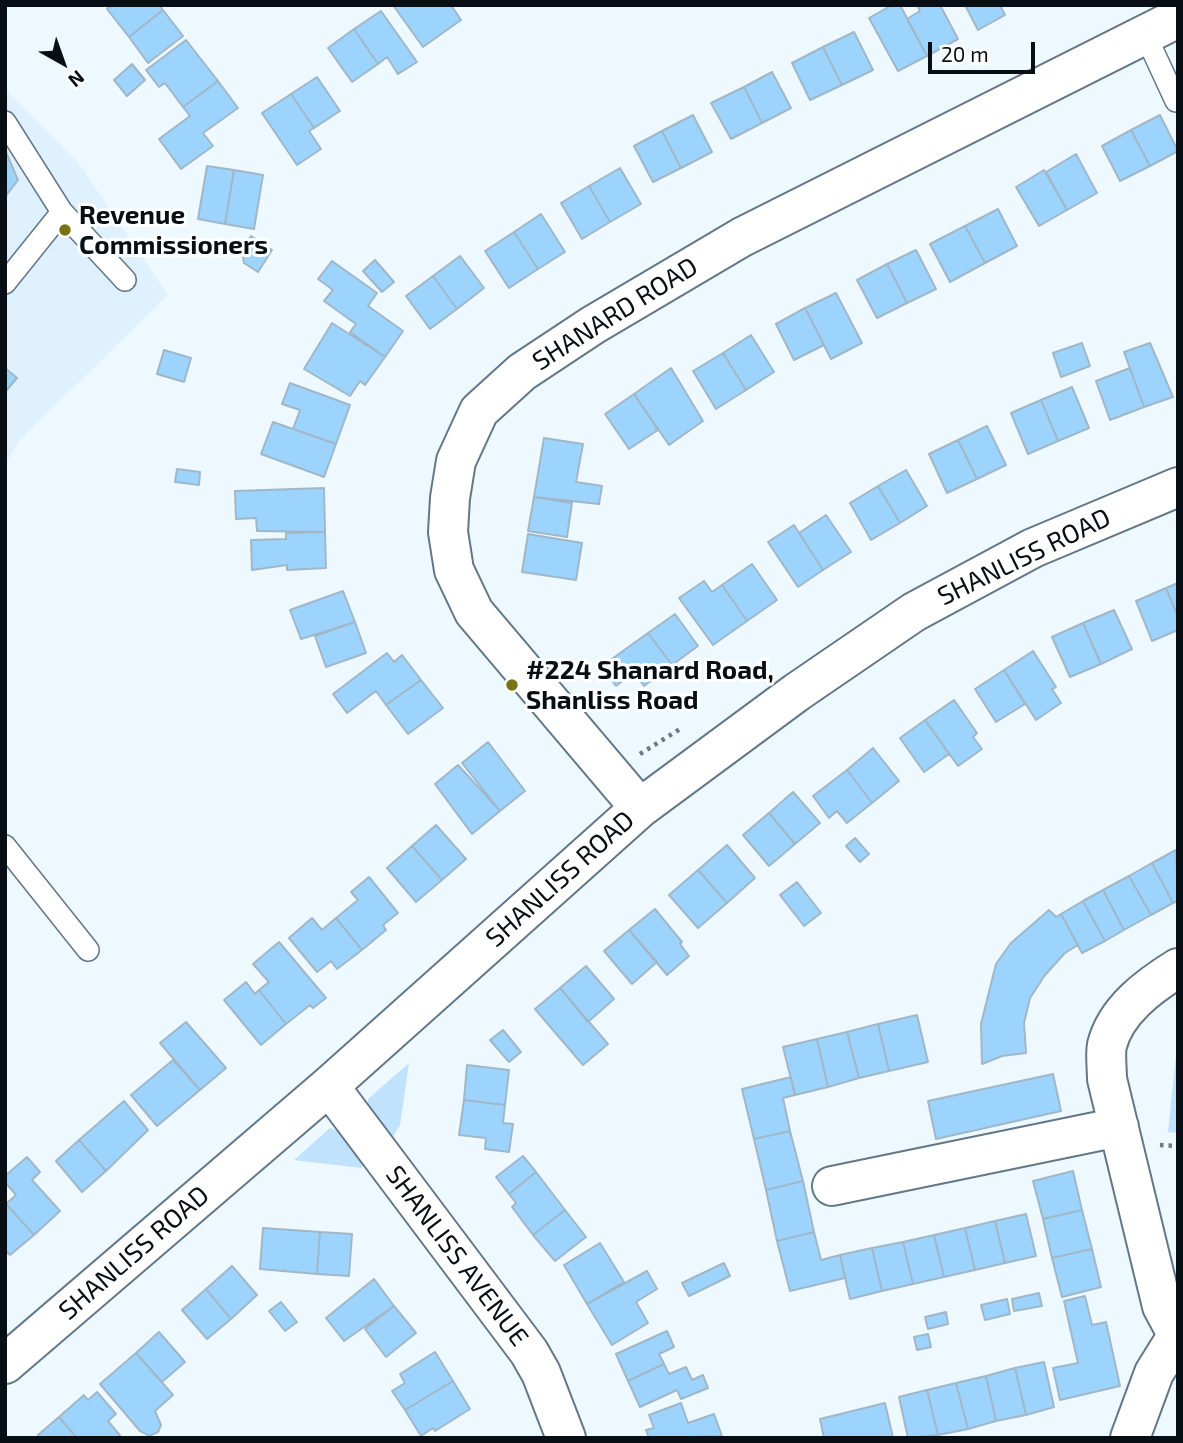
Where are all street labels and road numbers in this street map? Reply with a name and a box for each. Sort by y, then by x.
street label: SHANARD ROAD [527,251,703,377]
street label: SHANLISS ROAD [933,502,1115,612]
street label: SHANLISS ROAD [480,804,640,954]
street label: SHANLISS AVENUE [379,1160,535,1352]
street label: SHANLISS ROAD [53,1179,215,1327]

